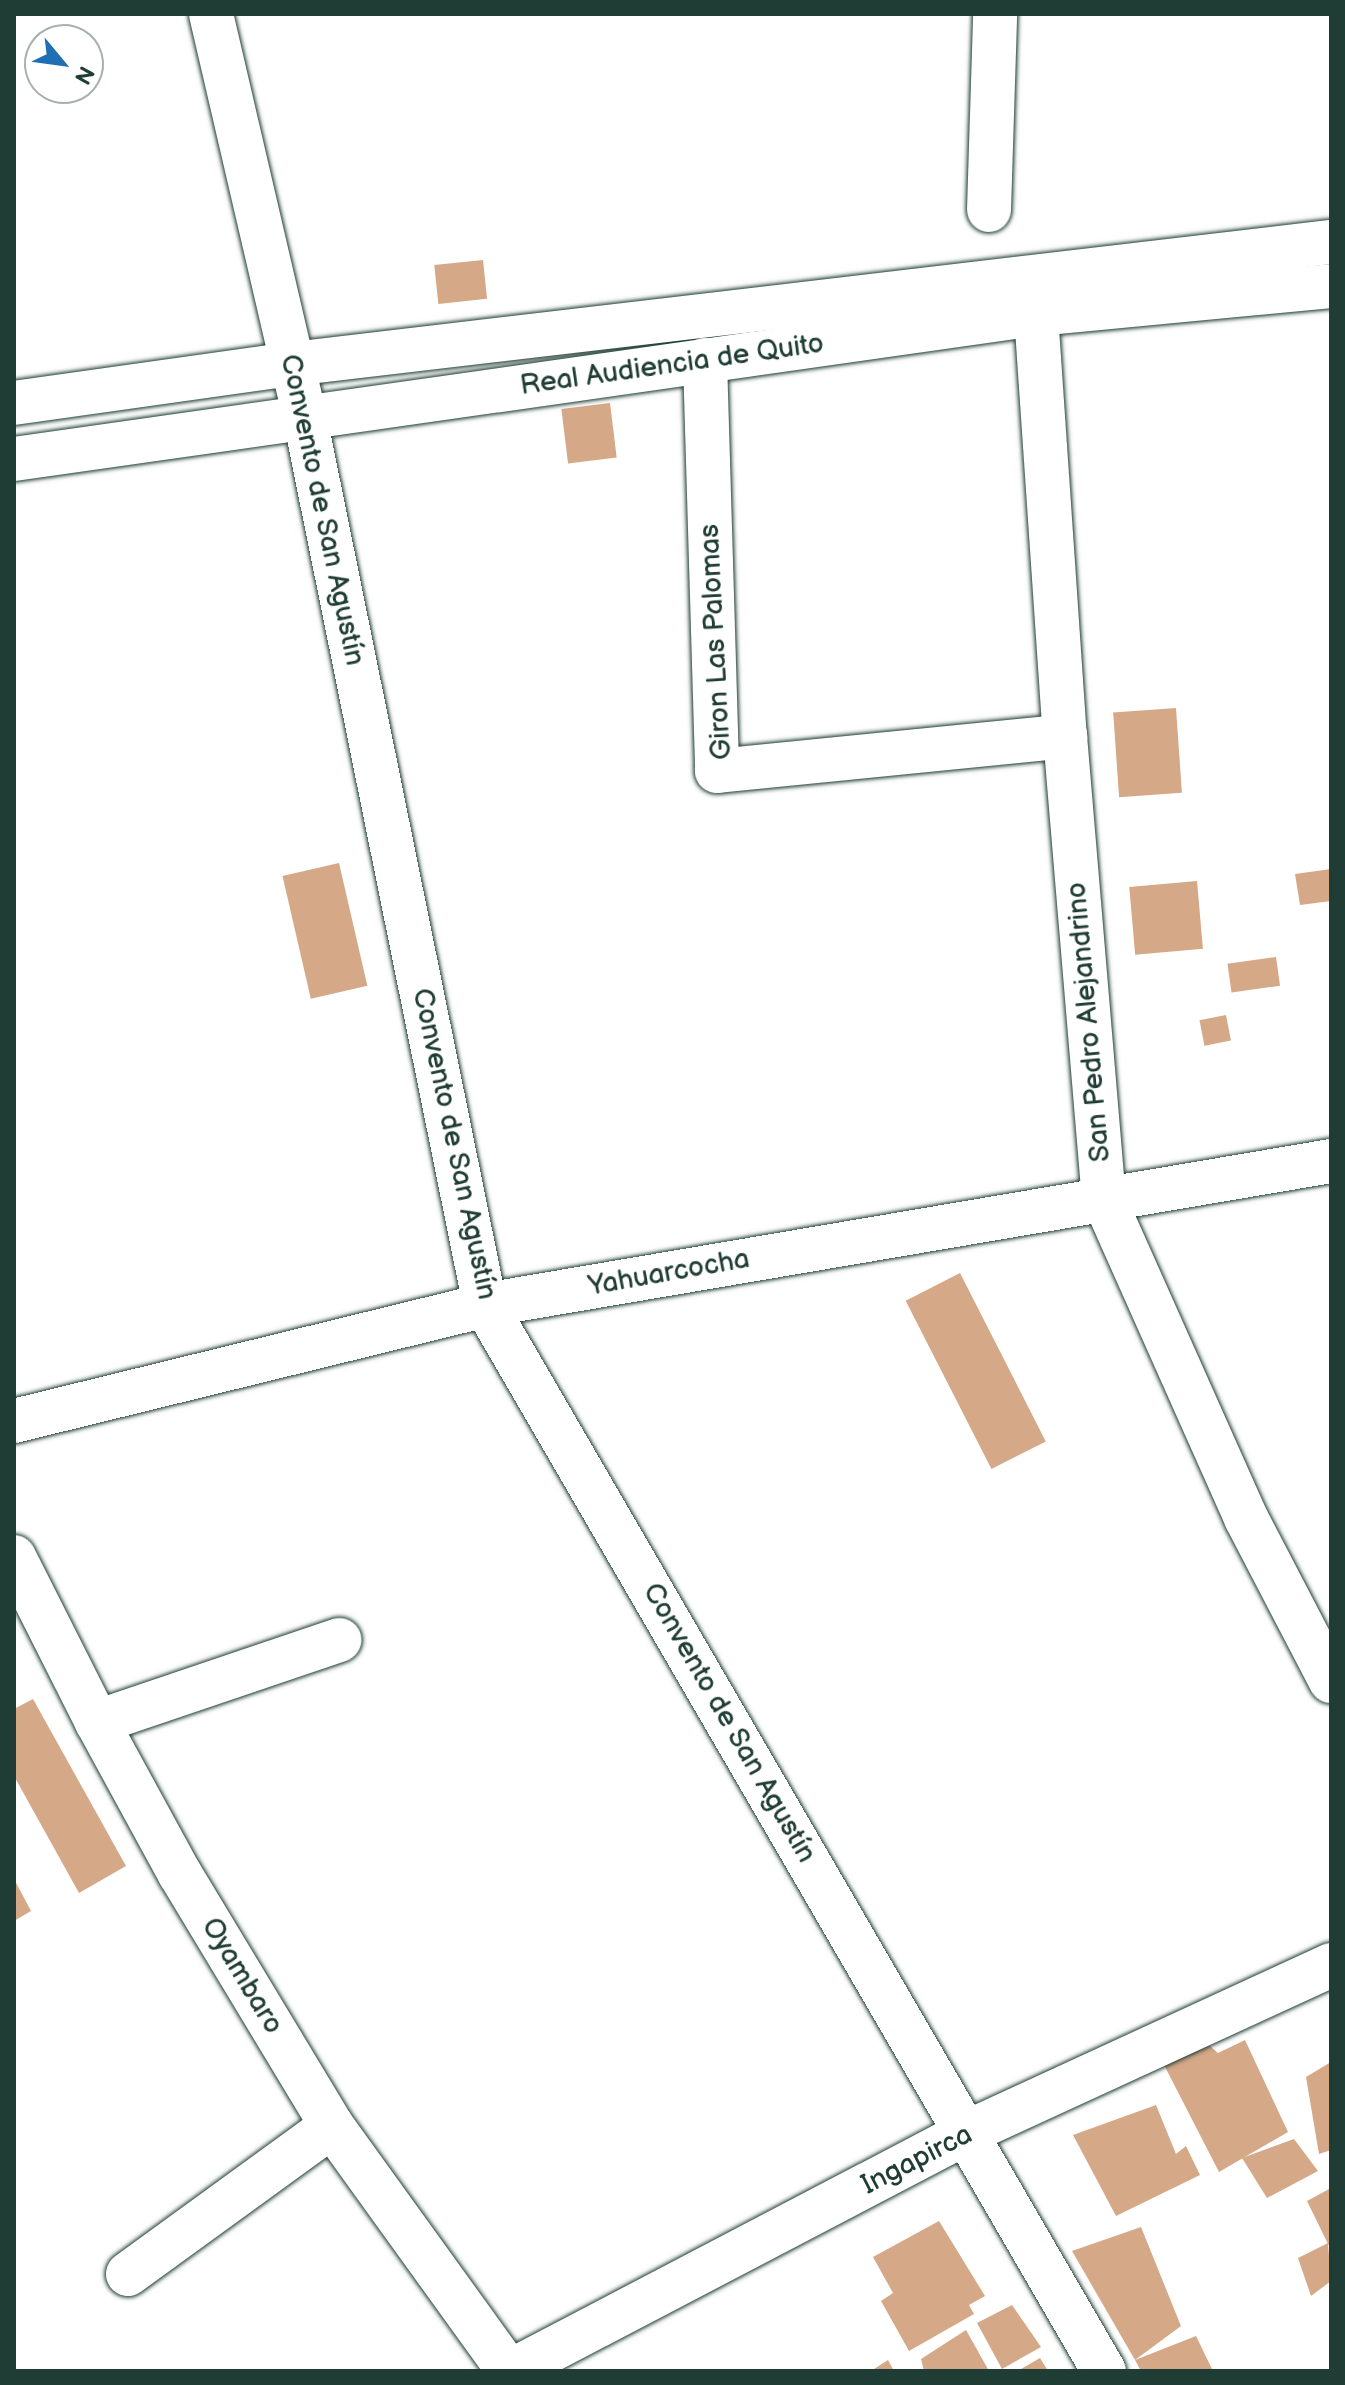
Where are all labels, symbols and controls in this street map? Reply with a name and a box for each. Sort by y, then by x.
north arrow [24,24,104,104]
text: N [68,61,99,89]
street label: Real Audiencia de Quito [518,327,826,403]
street label: Convento de San Agustín [273,351,371,669]
street label: Giron Las Palomas [693,523,739,761]
street label: San Pedro Alejandrino [1060,881,1118,1163]
street label: Convento de San Agustín [405,985,503,1303]
street label: Yahuarcocha [586,1242,752,1304]
street label: Convento de San Agustín [635,1577,823,1869]
street label: Oyambaro [194,1912,290,2040]
street label: Ingapirca [856,2118,978,2202]

